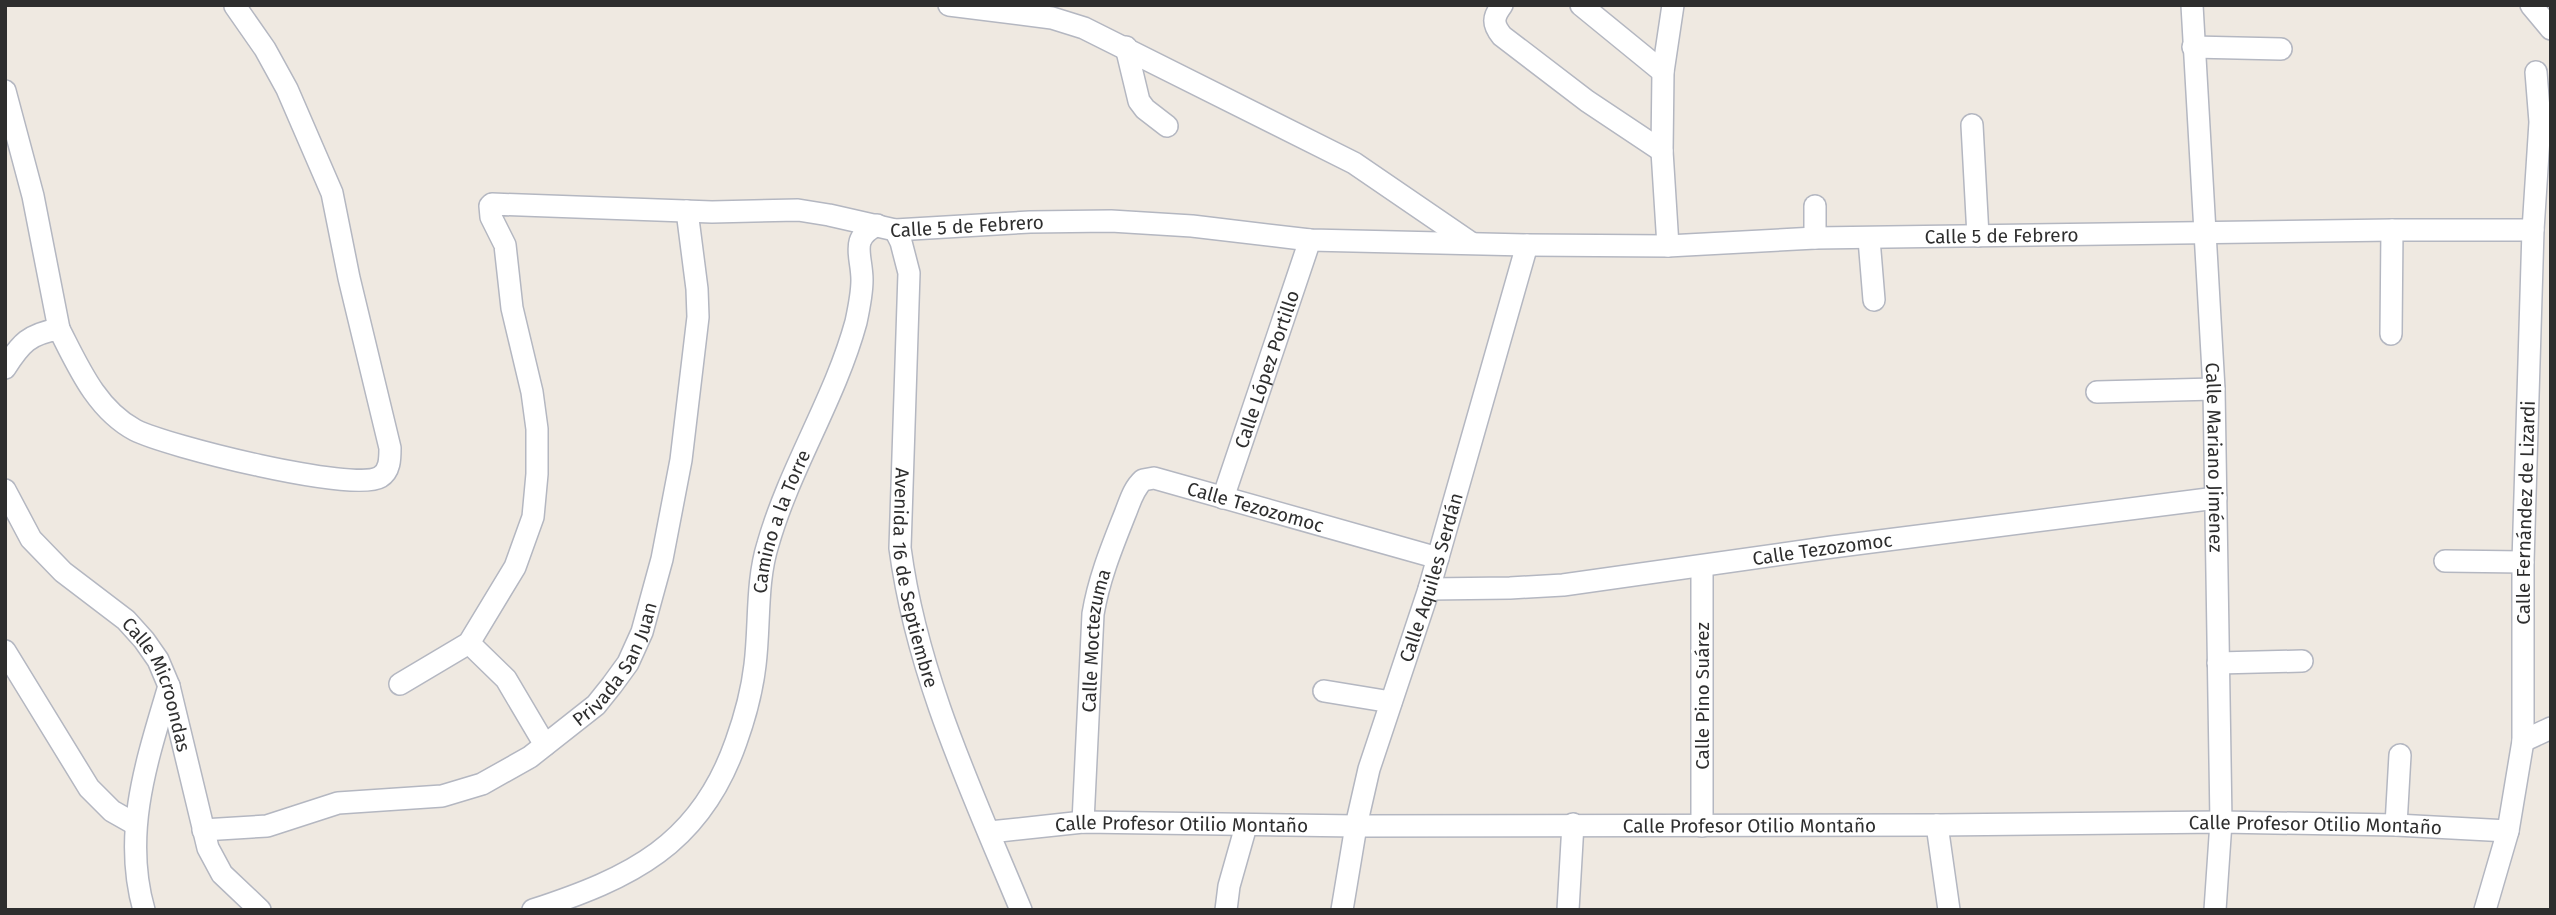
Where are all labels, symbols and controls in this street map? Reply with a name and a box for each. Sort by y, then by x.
street label: Calle 5 de Febrero [890,210,1044,242]
street label: Calle 5 de Febrero [1925,223,2079,248]
street label: Calle López Portillo [1229,287,1304,451]
street label: Calle Mariano Jiménez [2201,362,2228,553]
street label: Calle Fernández de Lizardi [2512,400,2539,625]
street label: Camino a la Torre [748,446,815,594]
street label: Avenida 16 de Septiembre [888,467,944,691]
street label: Calle Tezozomoc [1185,476,1327,537]
street label: Calle Aquiles Serdán [1394,490,1467,665]
street label: Calle Tezozomoc [1751,528,1894,570]
street label: Calle Moctezuma [1077,566,1115,713]
street label: Privada San Juan [567,599,661,731]
street label: Calle Microondas [117,612,196,754]
street label: Calle Pino Suárez [1691,622,1714,770]
street label: Calle Profesor Otilio Montaño [1054,810,1308,837]
street label: Calle Profesor Otilio Montaño [2189,810,2443,839]
street label: Calle Profesor Otilio Montaño [1623,814,1876,837]

